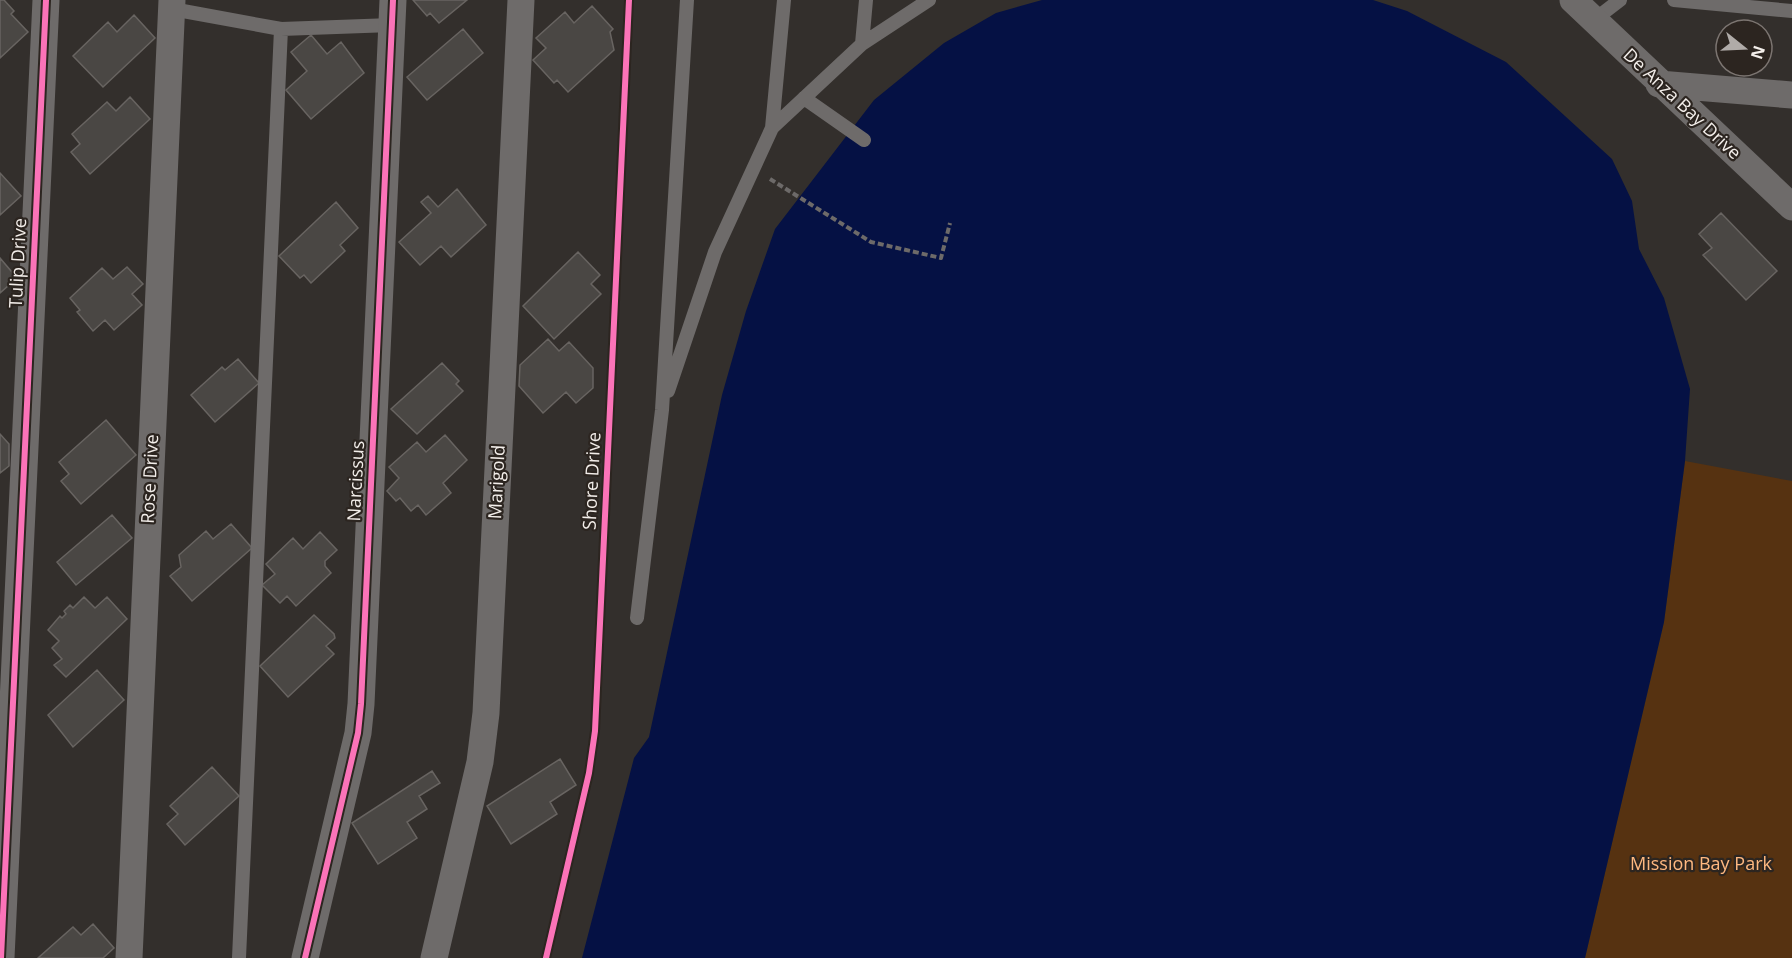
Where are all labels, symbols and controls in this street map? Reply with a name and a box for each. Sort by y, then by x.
north arrow [1714,18,1774,78]
street label: De Anza Bay Drive [1619,42,1747,164]
text: N [1746,43,1771,62]
street label: Tulip Drive [3,217,31,308]
street label: Shore Drive [576,431,606,530]
street label: Rose Drive [135,434,163,524]
street label: Narcissus [341,440,369,522]
street label: Marigold [482,444,510,520]
park label: Mission Bay Park [1630,851,1773,875]

